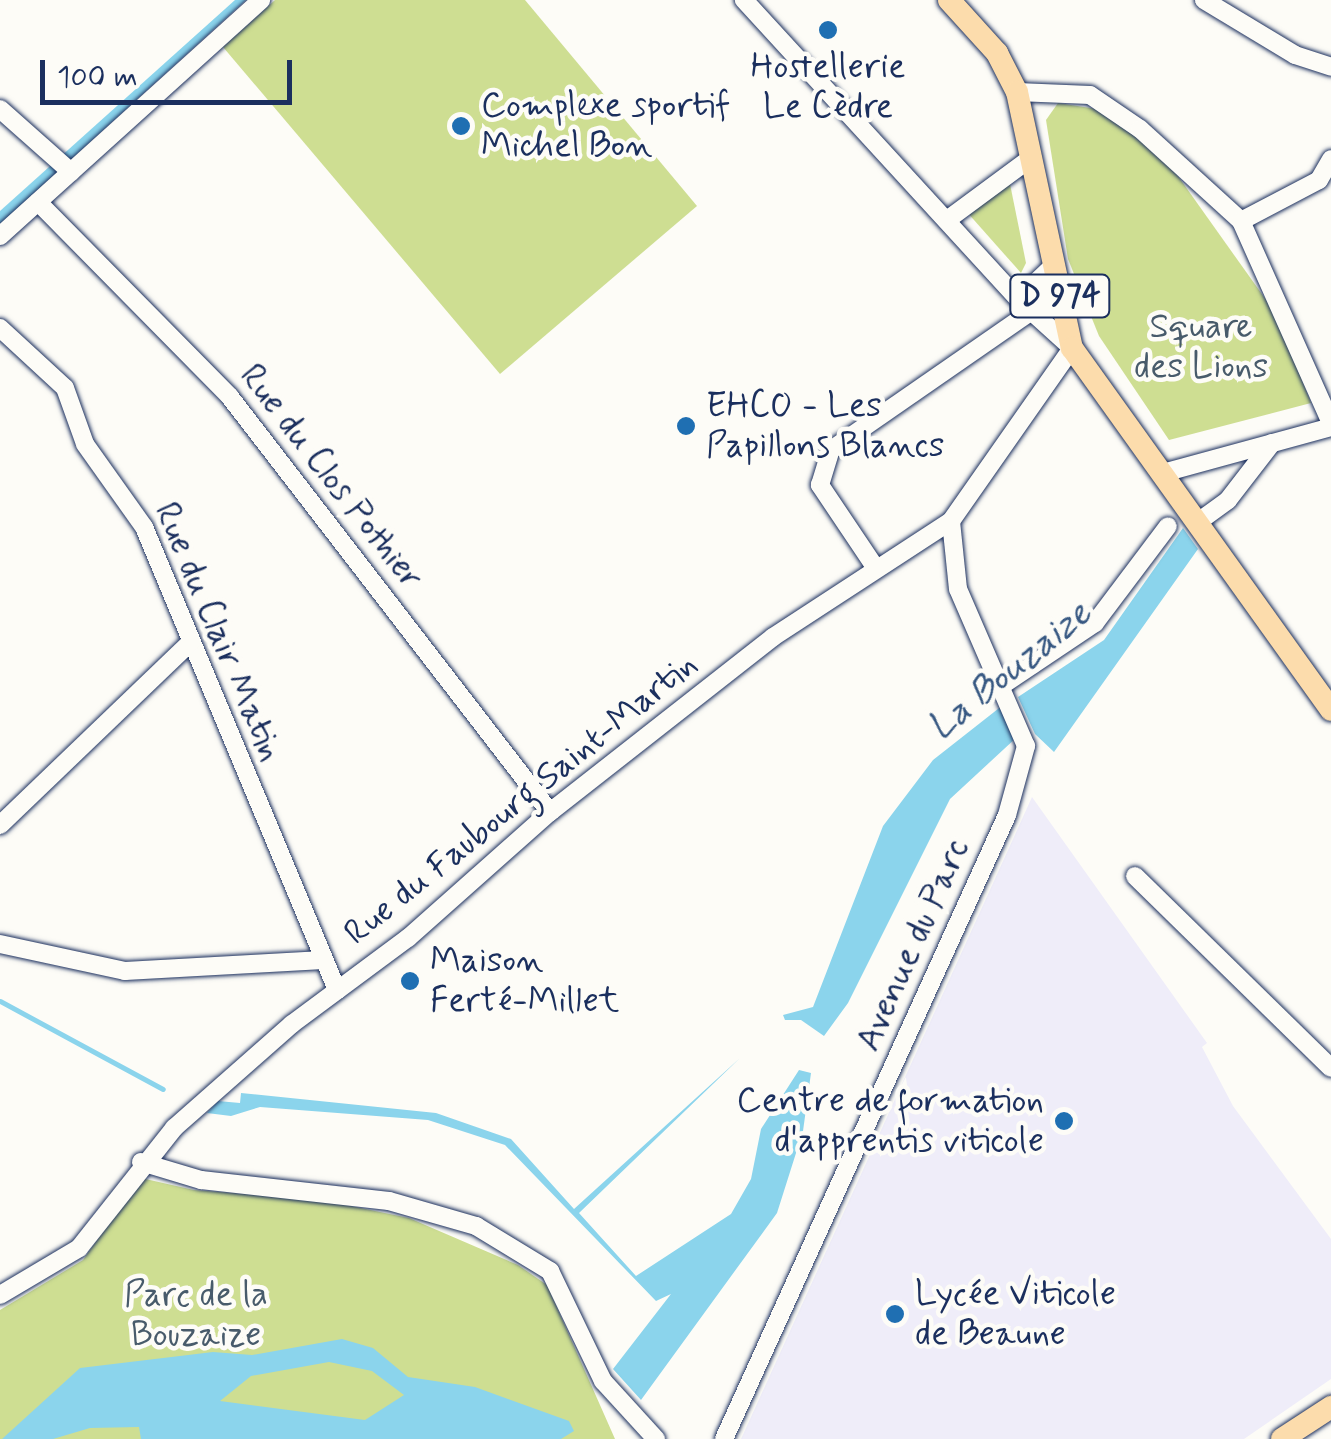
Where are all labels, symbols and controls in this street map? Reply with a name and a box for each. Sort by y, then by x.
marker: Hostellerie Le Cèdre [817,19,839,41]
scale bar [45,40,298,102]
place label: Hostellerie Le Cèdre [751,46,905,128]
text: 100 m [57,58,138,97]
place label: Complexe sportif Michel Bon [481,85,731,167]
marker: Complexe sportif Michel Bon [450,115,472,137]
road number: D 974 [1008,269,1112,323]
park label: Square des Lions [1133,306,1269,388]
street label: Rue du Clos Pothier [230,356,432,598]
place label: EHCO - Les Papillons Blancs [706,385,944,467]
marker: EHCO - Les Papillons Blancs [675,415,697,437]
street label: Rue du Clair Matin [145,497,291,767]
water label: La Bouzaize [920,592,1100,750]
street label: Rue du Faubourg Saint-Martin [336,643,706,955]
street label: Avenue du Parc [848,833,978,1057]
place label: Maison Ferté-Millet [430,940,619,1022]
marker: Maison Ferté-Millet [399,970,421,992]
place label: Centre de formation d'apprentis viticole [737,1080,1044,1162]
marker: Centre de formation d'apprentis viticole [1053,1110,1075,1132]
place label: Lycée Viticole de Beaune [915,1273,1116,1355]
park label: Parc de la Bouzaize [124,1274,268,1356]
marker: Lycée Viticole de Beaune [884,1303,906,1325]

